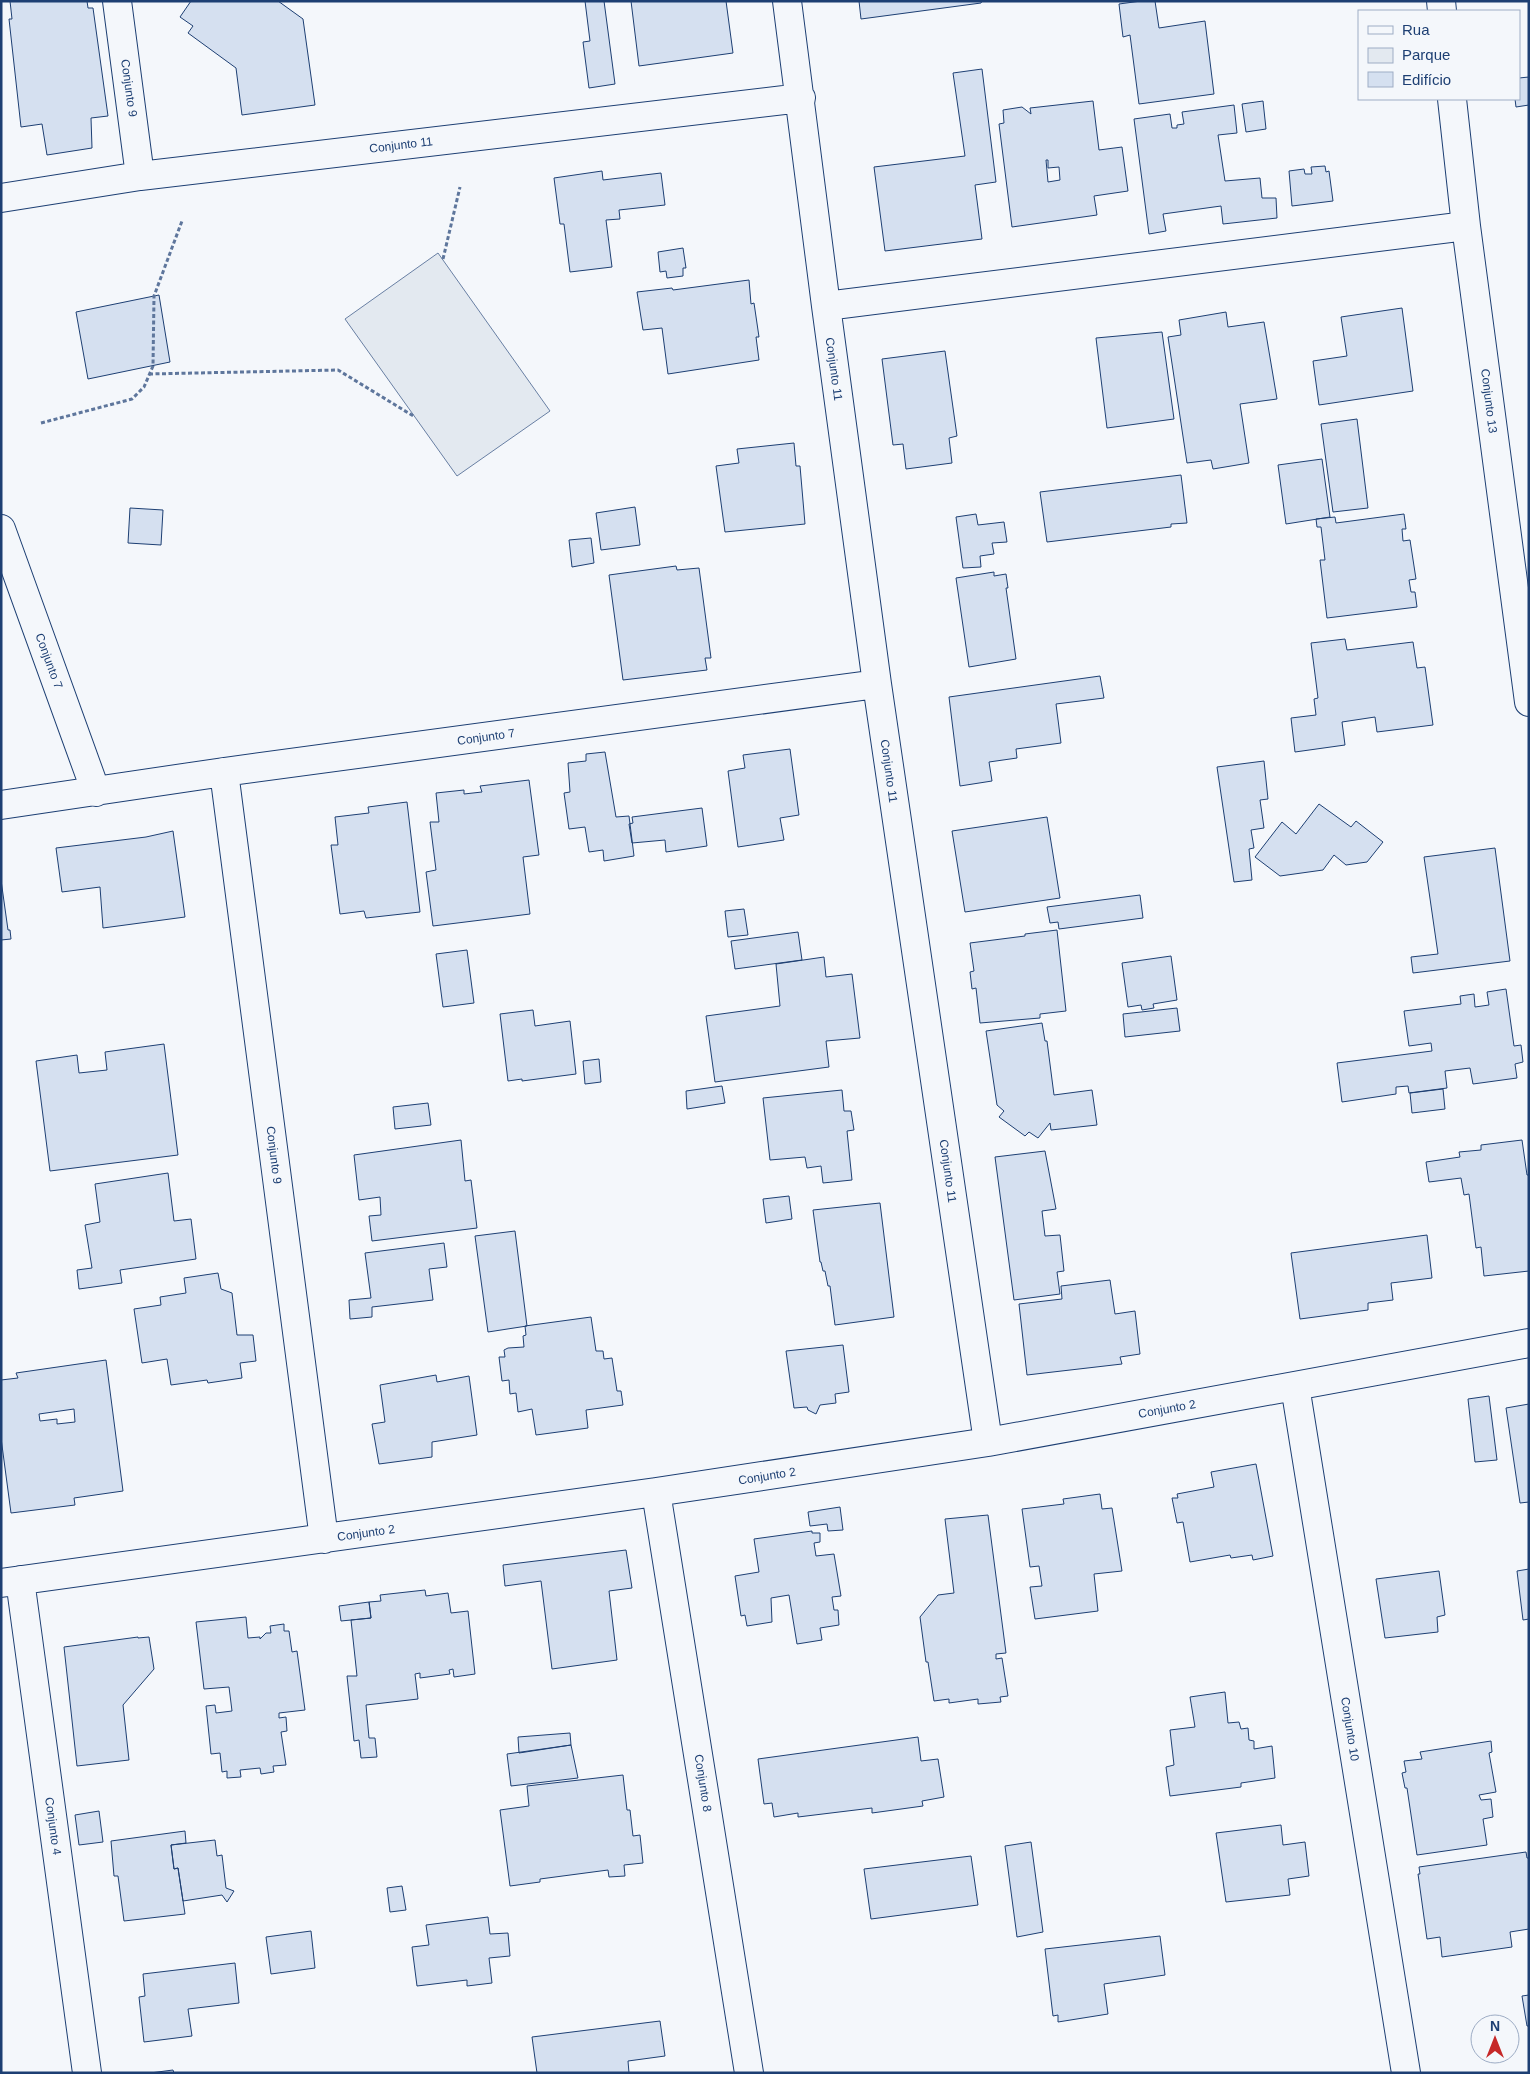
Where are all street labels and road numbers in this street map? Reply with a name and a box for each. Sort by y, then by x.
street label: Conjunto 9 [118,58,140,118]
street label: Conjunto 11 [368,134,434,156]
street label: Conjunto 11 [823,336,845,402]
street label: Conjunto 13 [1478,368,1500,434]
street label: Conjunto 7 [32,631,66,691]
street label: Conjunto 7 [456,726,516,748]
street label: Conjunto 11 [878,738,900,804]
street label: Conjunto 9 [264,1125,285,1185]
street label: Conjunto 11 [937,1138,959,1204]
street label: Conjunto 2 [1137,1397,1197,1421]
street label: Conjunto 2 [737,1464,797,1487]
street label: Conjunto 2 [336,1522,396,1544]
street label: Conjunto 10 [1338,1696,1362,1762]
street label: Conjunto 8 [692,1753,715,1813]
street label: Conjunto 4 [42,1796,64,1856]

